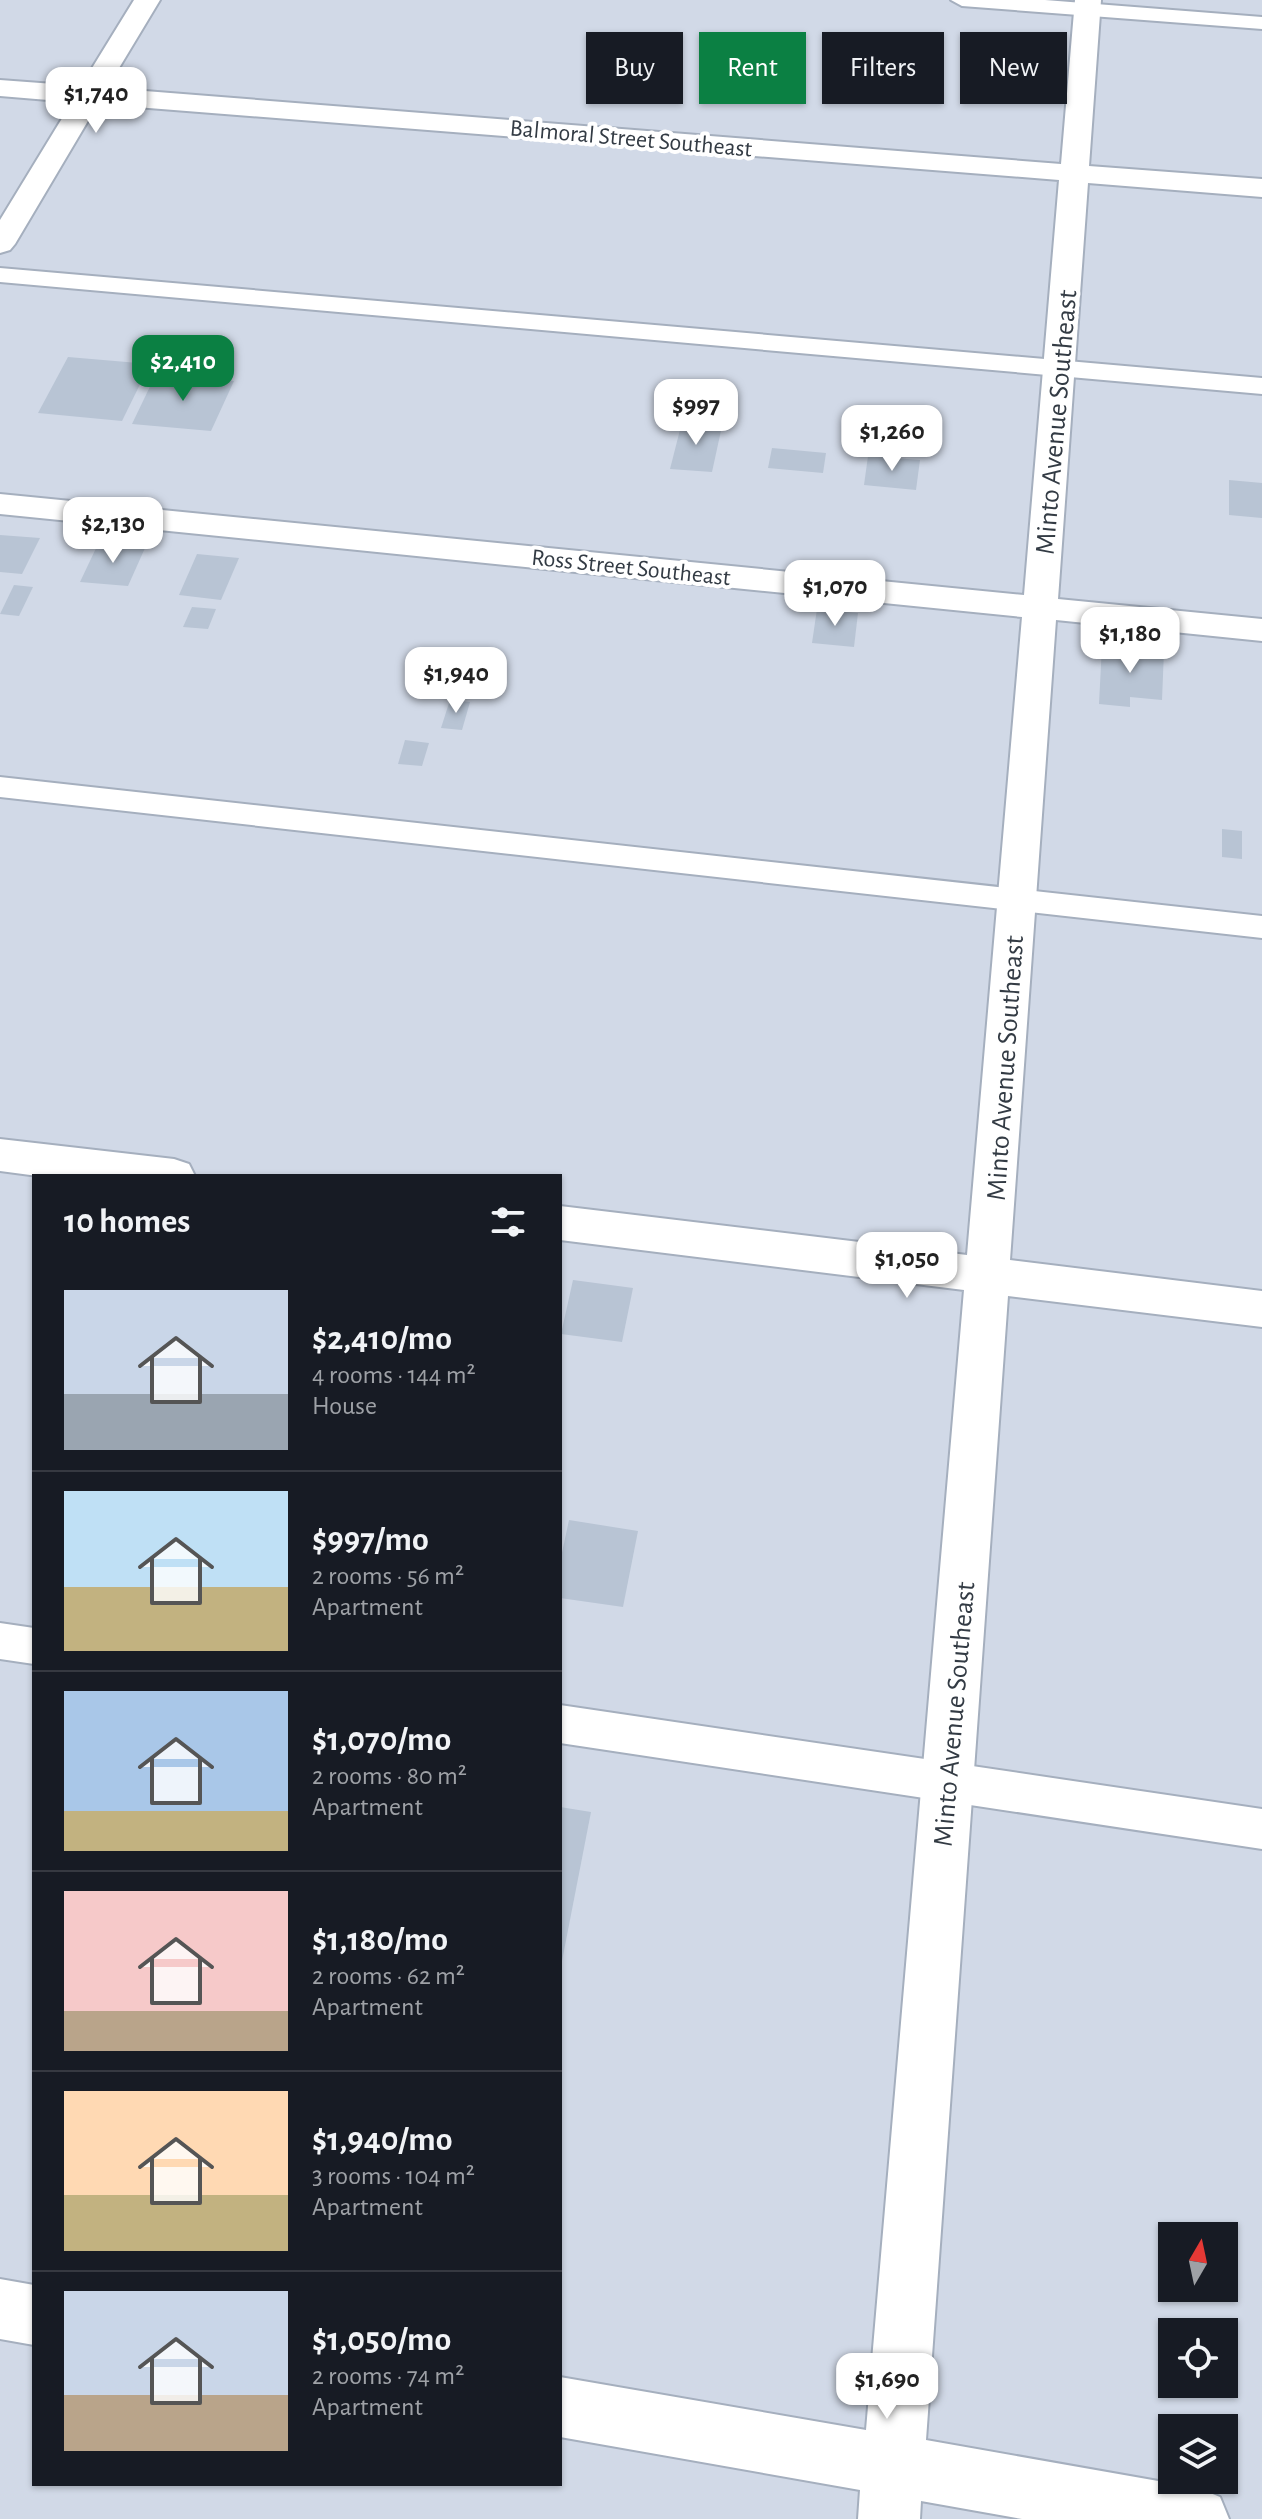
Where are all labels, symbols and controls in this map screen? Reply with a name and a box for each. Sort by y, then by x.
chip: Buy [586,32,683,104]
chip: Rent [699,32,806,104]
chip: Filters [822,32,944,104]
chip: New [960,32,1067,104]
pin: $1,740 [31,67,161,135]
text: $1,740 [64,80,128,106]
street label: Balmoral Street Southeast [509,116,753,162]
street label: Minto Avenue Southeast [1031,289,1083,556]
pin: $2,410 [118,335,248,403]
text: $2,410 [150,348,216,374]
pin: $997 [649,379,743,447]
text: $997 [672,392,720,418]
pin: $1,260 [827,405,957,473]
text: $1,260 [859,418,925,444]
pin: $2,130 [48,497,178,565]
text: $2,130 [81,510,145,536]
street label: Ross Street Southeast [530,546,732,590]
pin: $1,070 [770,560,900,628]
text: $1,070 [802,573,868,599]
pin: $1,180 [1065,607,1195,675]
text: $1,180 [1099,620,1161,646]
pin: $1,940 [391,647,521,715]
text: $1,940 [423,660,489,686]
street label: Minto Avenue Southeast [983,935,1029,1202]
icon: filters [486,1200,530,1244]
text: 10 homes [64,1205,190,1239]
pin: $1,050 [842,1232,972,1300]
text: $1,050 [874,1245,940,1271]
icon: home [128,1322,224,1418]
text: $2,410/mo [312,1322,452,1356]
text: 4 rooms · 144 m² [312,1362,476,1388]
text: House [312,1393,377,1419]
icon: home [128,1523,224,1619]
text: $997/mo [312,1523,429,1557]
text: 2 rooms · 56 m² [312,1563,464,1589]
street label: Minto Avenue Southeast [929,1581,981,1848]
text: Apartment [312,1594,423,1620]
icon: home [128,1723,224,1819]
text: $1,070/mo [312,1723,451,1757]
text: 2 rooms · 80 m² [312,1763,467,1789]
text: Apartment [312,1794,423,1820]
icon: home [128,1923,224,2019]
text: $1,180/mo [312,1923,448,1957]
text: 2 rooms · 62 m² [312,1963,465,1989]
text: Apartment [312,1994,423,2020]
icon: home [128,2123,224,2219]
text: $1,940/mo [312,2123,452,2157]
text: 3 rooms · 104 m² [312,2163,475,2189]
text: Apartment [312,2194,423,2220]
north arrow [1158,2222,1238,2302]
map controls [1158,2222,1238,2494]
button: locate [1158,2318,1238,2398]
icon: home [128,2323,224,2419]
text: $1,050/mo [312,2323,451,2357]
pin: $1,690 [822,2353,952,2421]
text: 2 rooms · 74 m² [312,2363,464,2389]
text: $1,690 [854,2366,920,2392]
text: Apartment [312,2394,423,2420]
button: layers [1158,2414,1238,2494]

